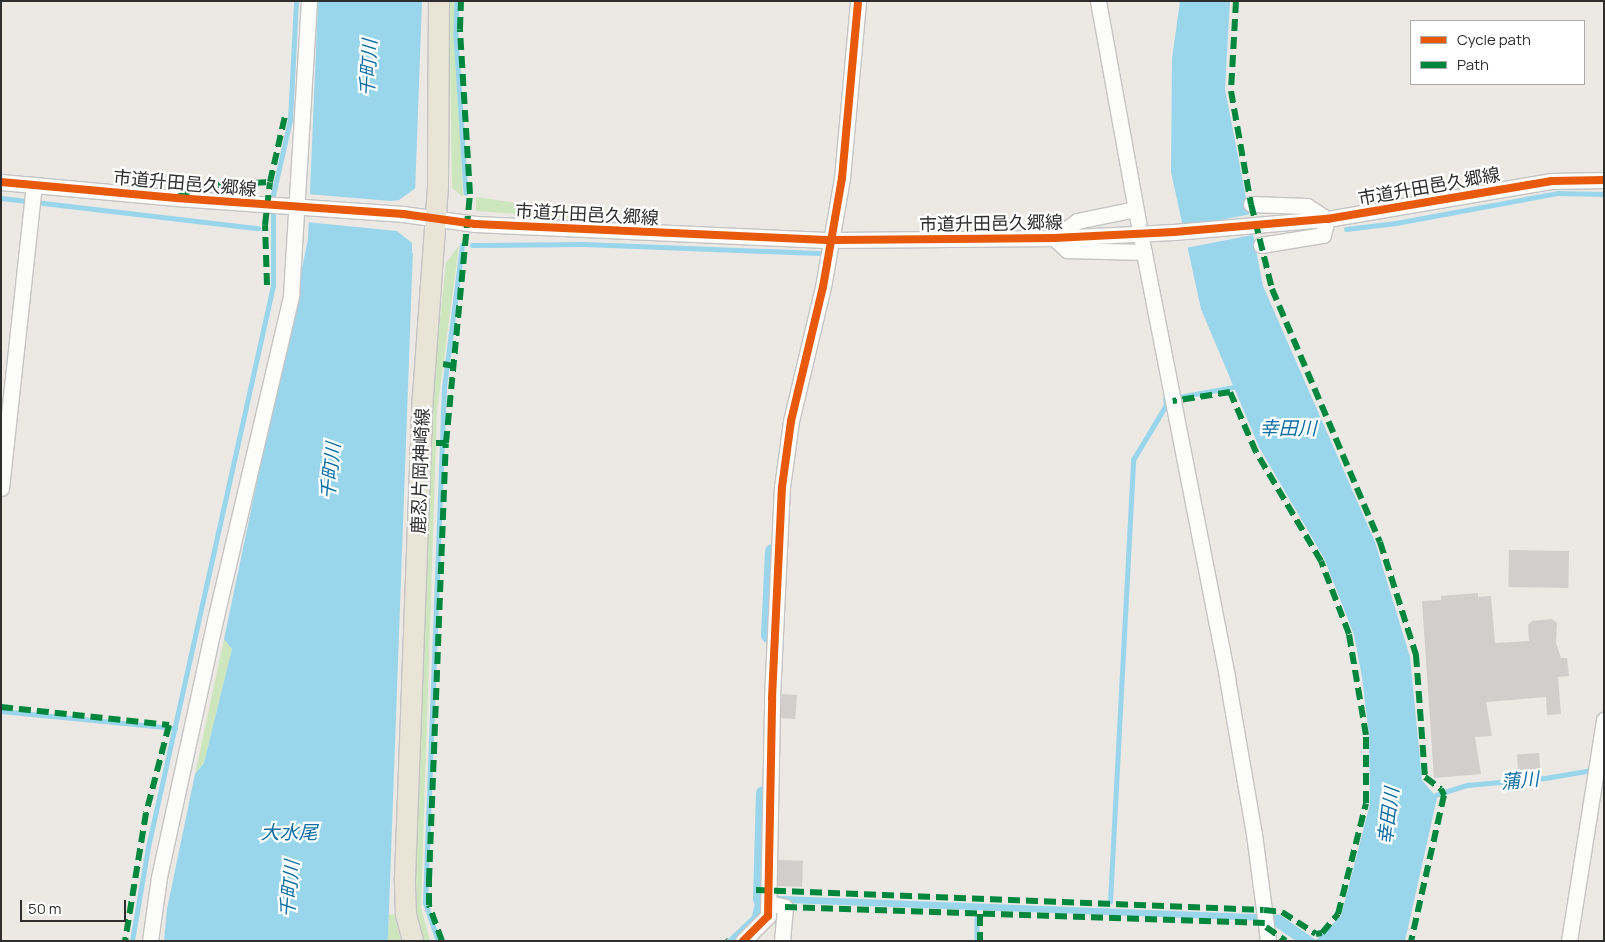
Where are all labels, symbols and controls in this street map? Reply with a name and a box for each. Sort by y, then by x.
legend [1410,20,1585,85]
text: Cycle path [1457,29,1531,50]
water label: 千町川 [356,39,382,97]
text: Path [1457,54,1489,75]
street label: 市道升田邑久郷線 [1356,163,1502,209]
street label: 市道升田邑久郷線 [112,166,258,200]
street label: 市道升田邑久郷線 [515,199,659,229]
street label: 市道升田邑久郷線 [919,211,1063,235]
street label: 鹿忍片岡神崎線 [407,408,433,534]
water label: 幸田川 [1260,418,1316,440]
water label: 千町川 [317,441,345,501]
water label: 蒲川 [1500,768,1540,794]
water label: 幸田川 [1374,786,1404,846]
water label: 大水尾 [261,822,317,844]
water label: 千町川 [276,860,304,918]
scale bar [22,890,129,922]
text: 50 m [28,898,62,919]

